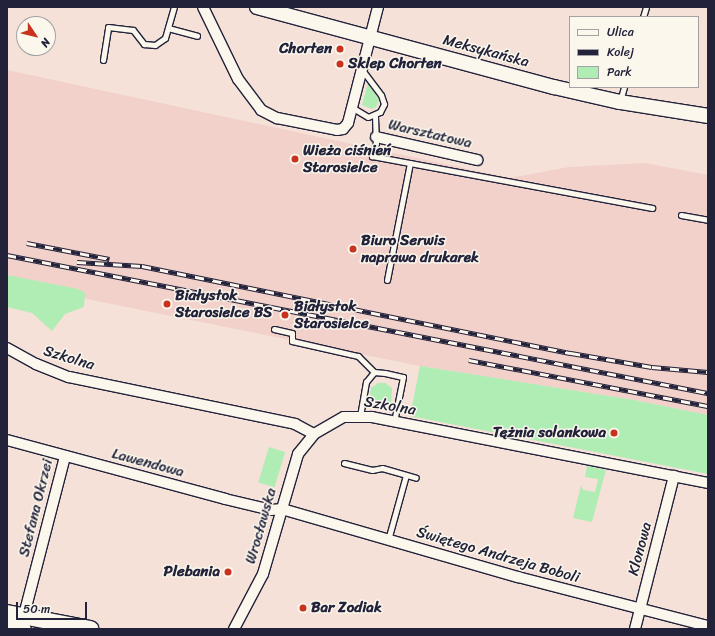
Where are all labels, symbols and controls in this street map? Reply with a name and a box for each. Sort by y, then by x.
north arrow [16,16,56,56]
legend [569,16,699,88]
text: Ulica [607,21,634,43]
street label: Meksykańska [441,31,531,71]
text: N [35,34,55,51]
place label: Chorten [279,40,332,58]
text: Kolej [607,41,634,63]
marker: Chorten [335,44,345,54]
place label: Sklep Chorten [348,55,442,73]
marker: Sklep Chorten [335,59,345,69]
text: Park [607,61,632,83]
street label: Warsztatowa [386,116,474,152]
place label: Wieża ciśnień Starosielce [303,141,391,176]
marker: Wieża ciśnień Starosielce [290,154,300,164]
place label: Biuro Serwis naprawa drukarek [361,231,479,266]
marker: Biuro Serwis naprawa drukarek [348,244,358,254]
place label: Białystok Starosielce BS [175,286,273,321]
place label: Białystok Starosielce [294,297,369,332]
marker: Białystok Starosielce BS [162,299,172,309]
marker: Białystok Starosielce [279,309,291,321]
street label: Szkolna [41,342,97,374]
street label: Szkolna [363,393,417,419]
place label: Tężnia solankowa [493,424,606,442]
marker: Tężnia solankowa [609,428,619,438]
street label: Lawendowa [110,445,186,481]
street label: Stefana Okrzei [15,457,57,559]
street label: Wrocławska [242,486,280,566]
street label: Klonowa [624,520,656,578]
street label: Świętego Andrzeja Boboli [414,523,582,587]
place label: Plebania [164,563,220,581]
marker: Plebania [223,567,233,577]
scale bar [18,594,89,620]
text: 50 m [23,598,50,620]
place label: Bar Zodiak [311,599,381,617]
marker: Bar Zodiak [298,603,308,613]

